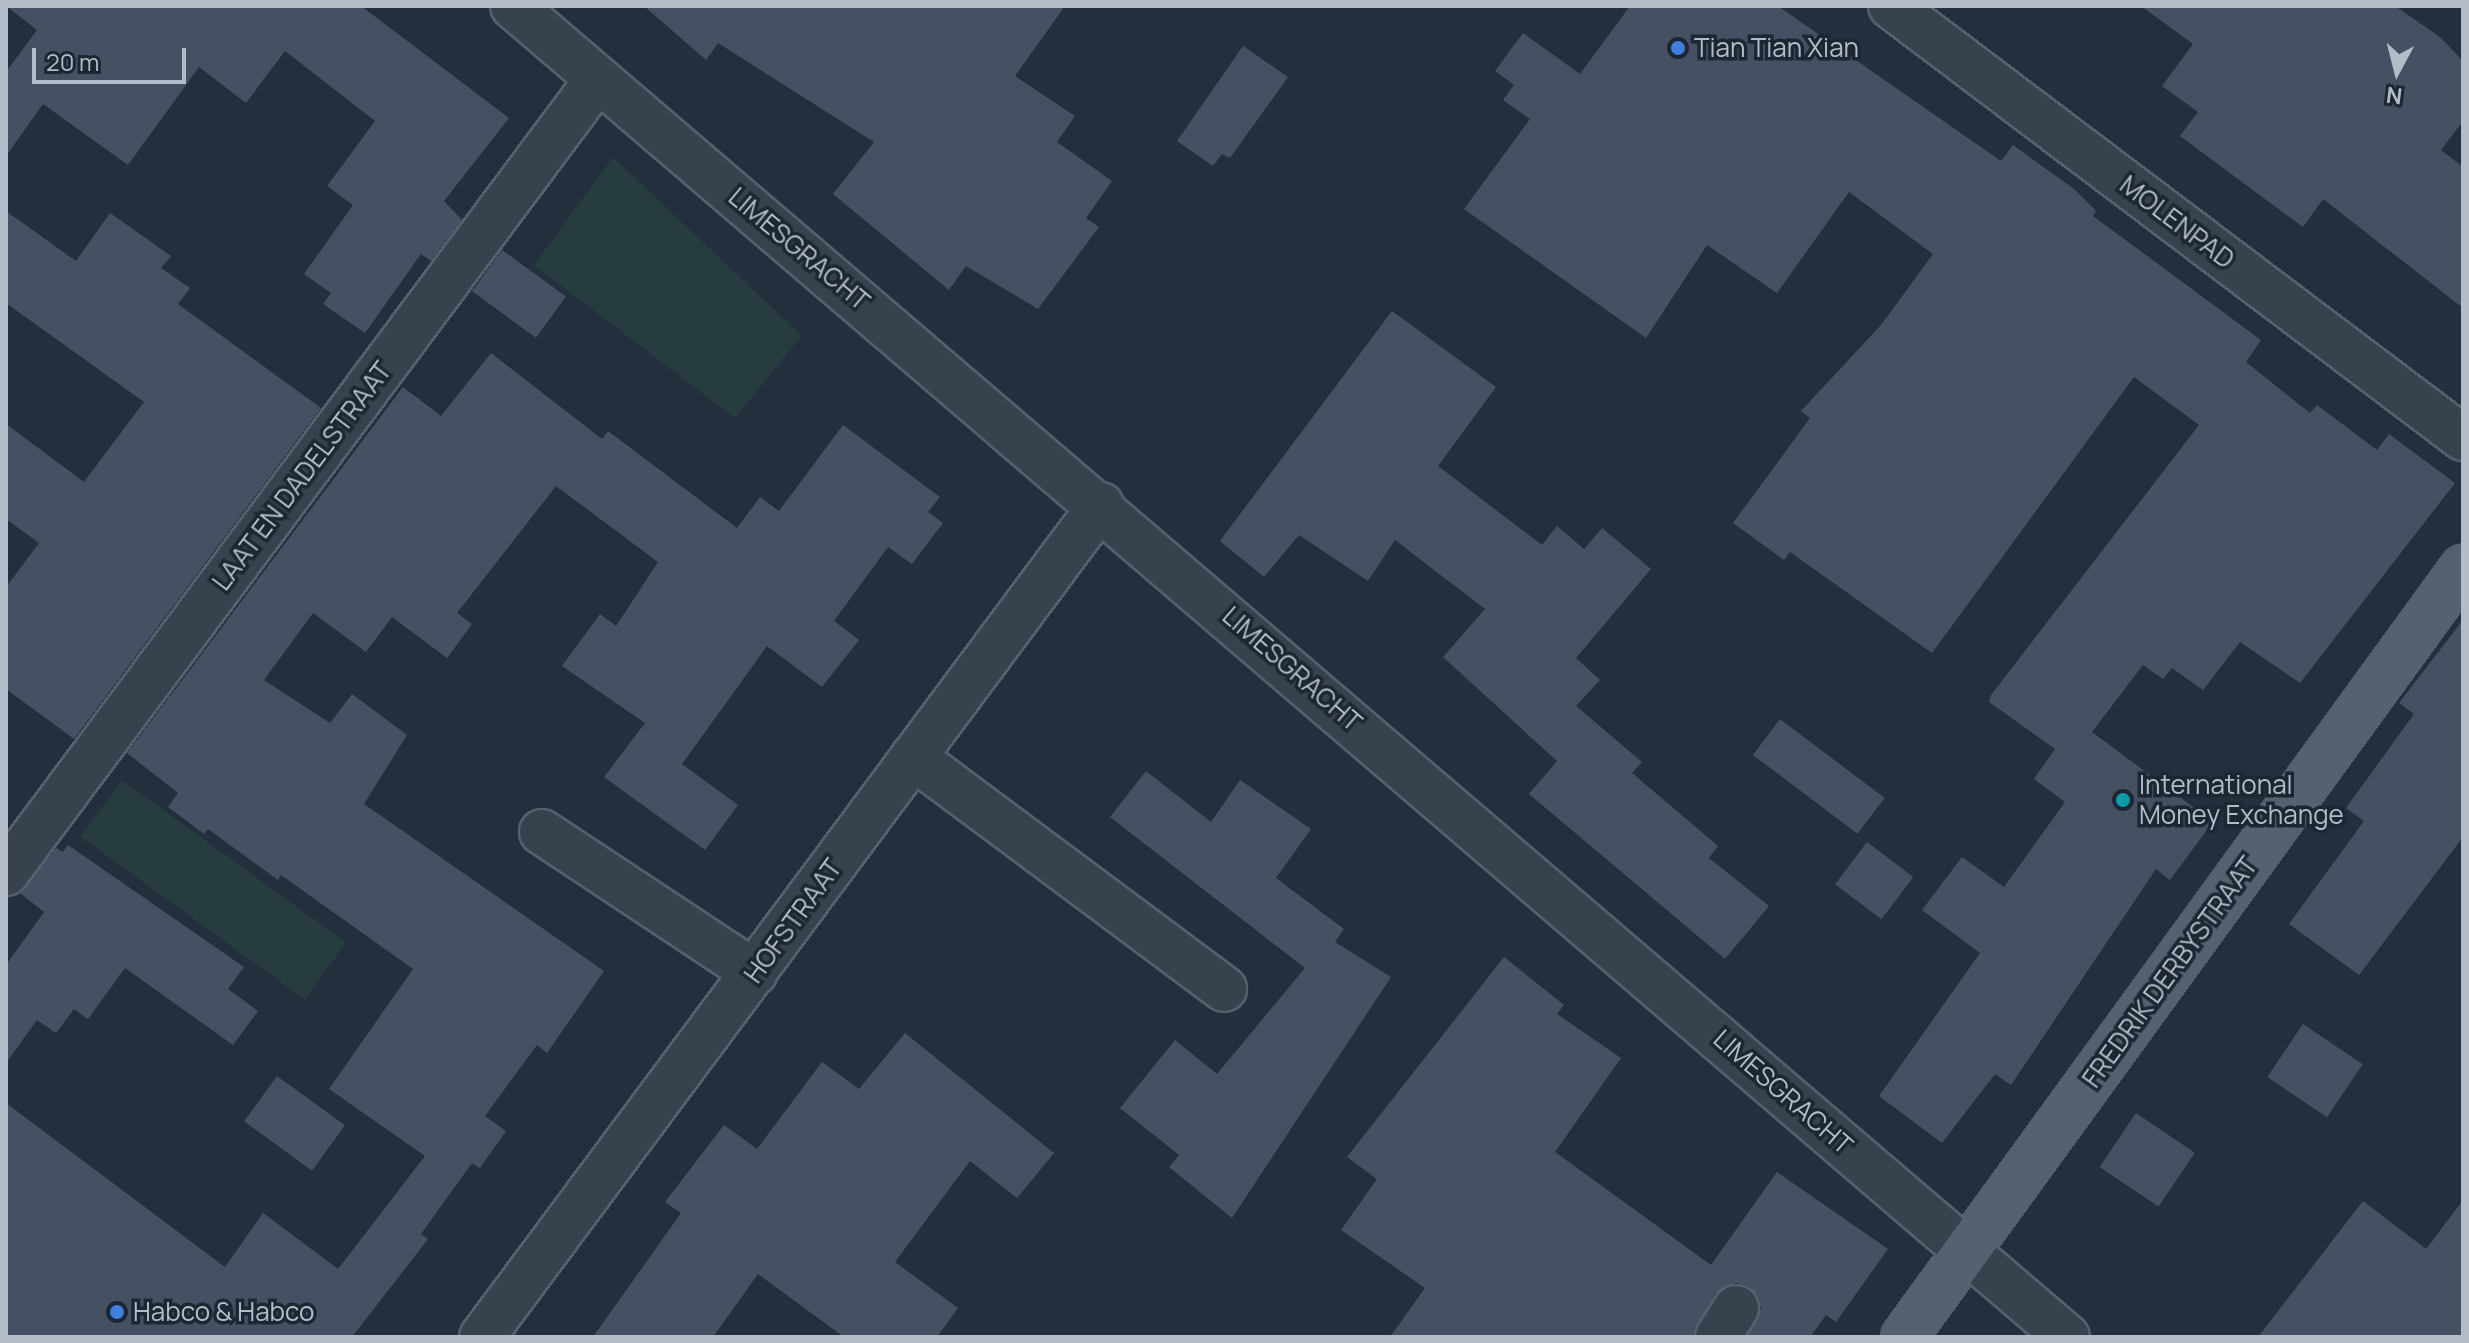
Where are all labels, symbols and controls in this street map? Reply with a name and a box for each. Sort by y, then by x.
scale bar [36,32,190,82]
place label: Tian Tian Xian [1694,32,1859,64]
north arrow [2357,32,2437,112]
marker: Tian Tian Xian [1669,39,1687,57]
text: 20 m [46,45,99,78]
text: N [2384,80,2404,112]
street label: MOLENPAD [2114,169,2240,275]
street label: LIMESGRACHT [722,181,876,317]
street label: LAAT EN DADELSTRAAT [206,355,398,597]
street label: LIMESGRACHT [1216,600,1368,738]
place label: International Money Exchange [2139,769,2344,830]
marker: International Money Exchange [2114,791,2132,809]
street label: FREDRIK DERBYSTRAAT [2076,850,2264,1094]
street label: HOFSTRAAT [738,853,848,989]
street label: LIMESGRACHT [1707,1023,1859,1161]
place label: Habco & Habco [133,1296,314,1328]
marker: Habco & Habco [108,1303,126,1321]

